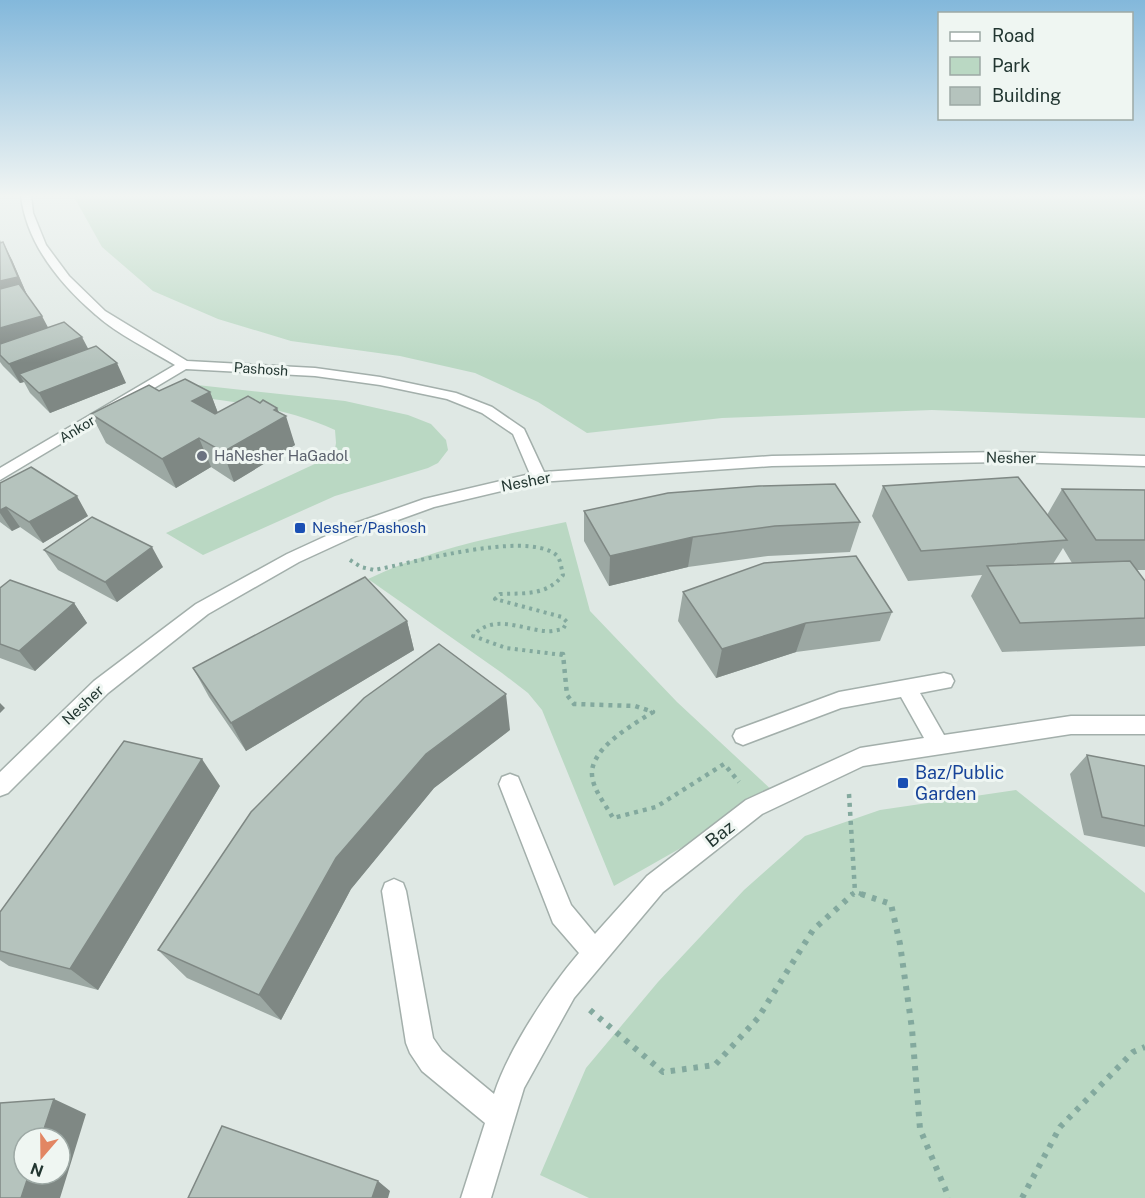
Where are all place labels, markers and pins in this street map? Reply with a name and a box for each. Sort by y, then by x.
place label: HaNesher HaGadol [214,447,349,464]
marker: HaNesher HaGadol [195,449,209,463]
place label: Nesher/Pashosh [312,519,426,536]
marker: Nesher/Pashosh [293,521,307,535]
place label: Baz/Public Garden [915,762,1004,804]
marker: Baz/Public Garden [896,776,910,790]

